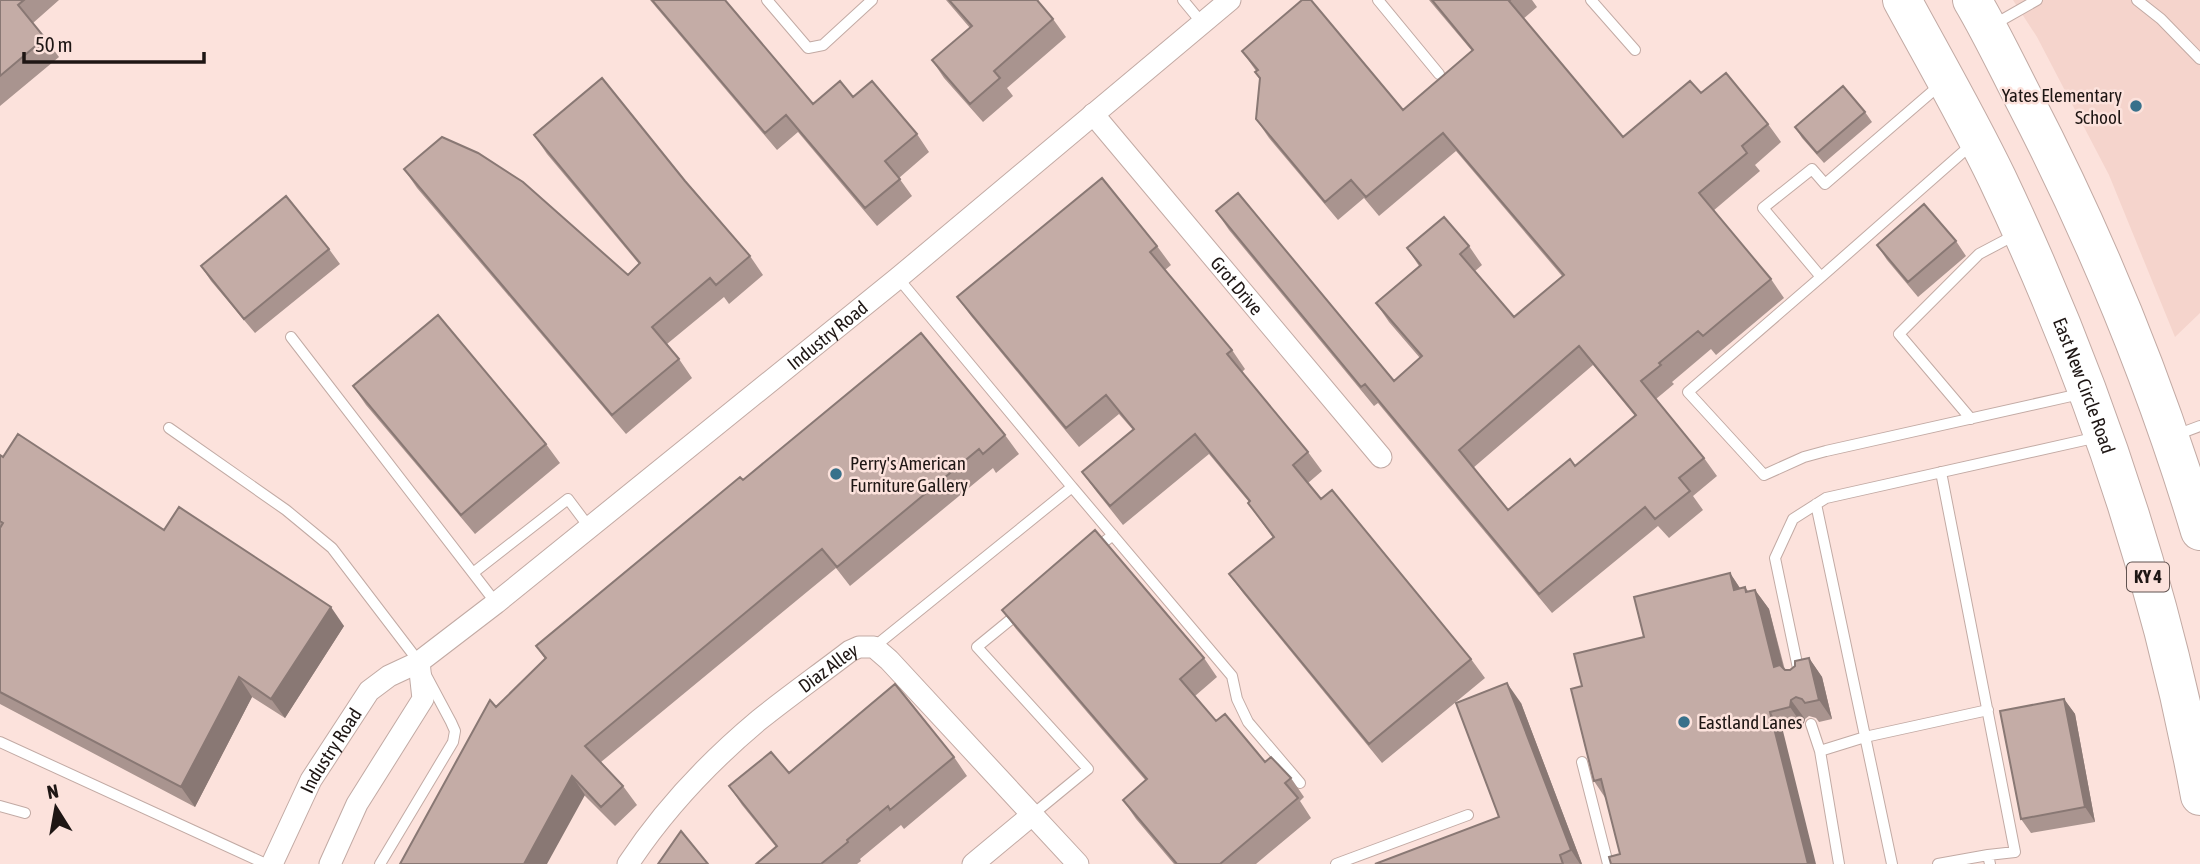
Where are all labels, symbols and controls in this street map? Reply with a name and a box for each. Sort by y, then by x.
scale bar [24,21,205,65]
text: 50 m [35,32,73,56]
place label: Yates Elementary School [2002,84,2122,128]
marker: Yates Elementary School [2128,98,2144,114]
street label: Grot Drive [1206,252,1268,319]
street label: Industry Road [783,296,872,374]
street label: East New Circle Road [2049,314,2120,456]
place label: Perry's American Furniture Gallery [850,452,968,496]
marker: Perry's American Furniture Gallery [828,466,844,482]
road number: KY 4 [2127,562,2169,592]
street label: Diaz Alley [794,638,861,697]
street label: Industry Road [296,704,366,796]
place label: Eastland Lanes [1698,711,1803,733]
marker: Eastland Lanes [1676,714,1692,730]
north arrow [21,773,91,843]
text: N [45,779,60,803]

